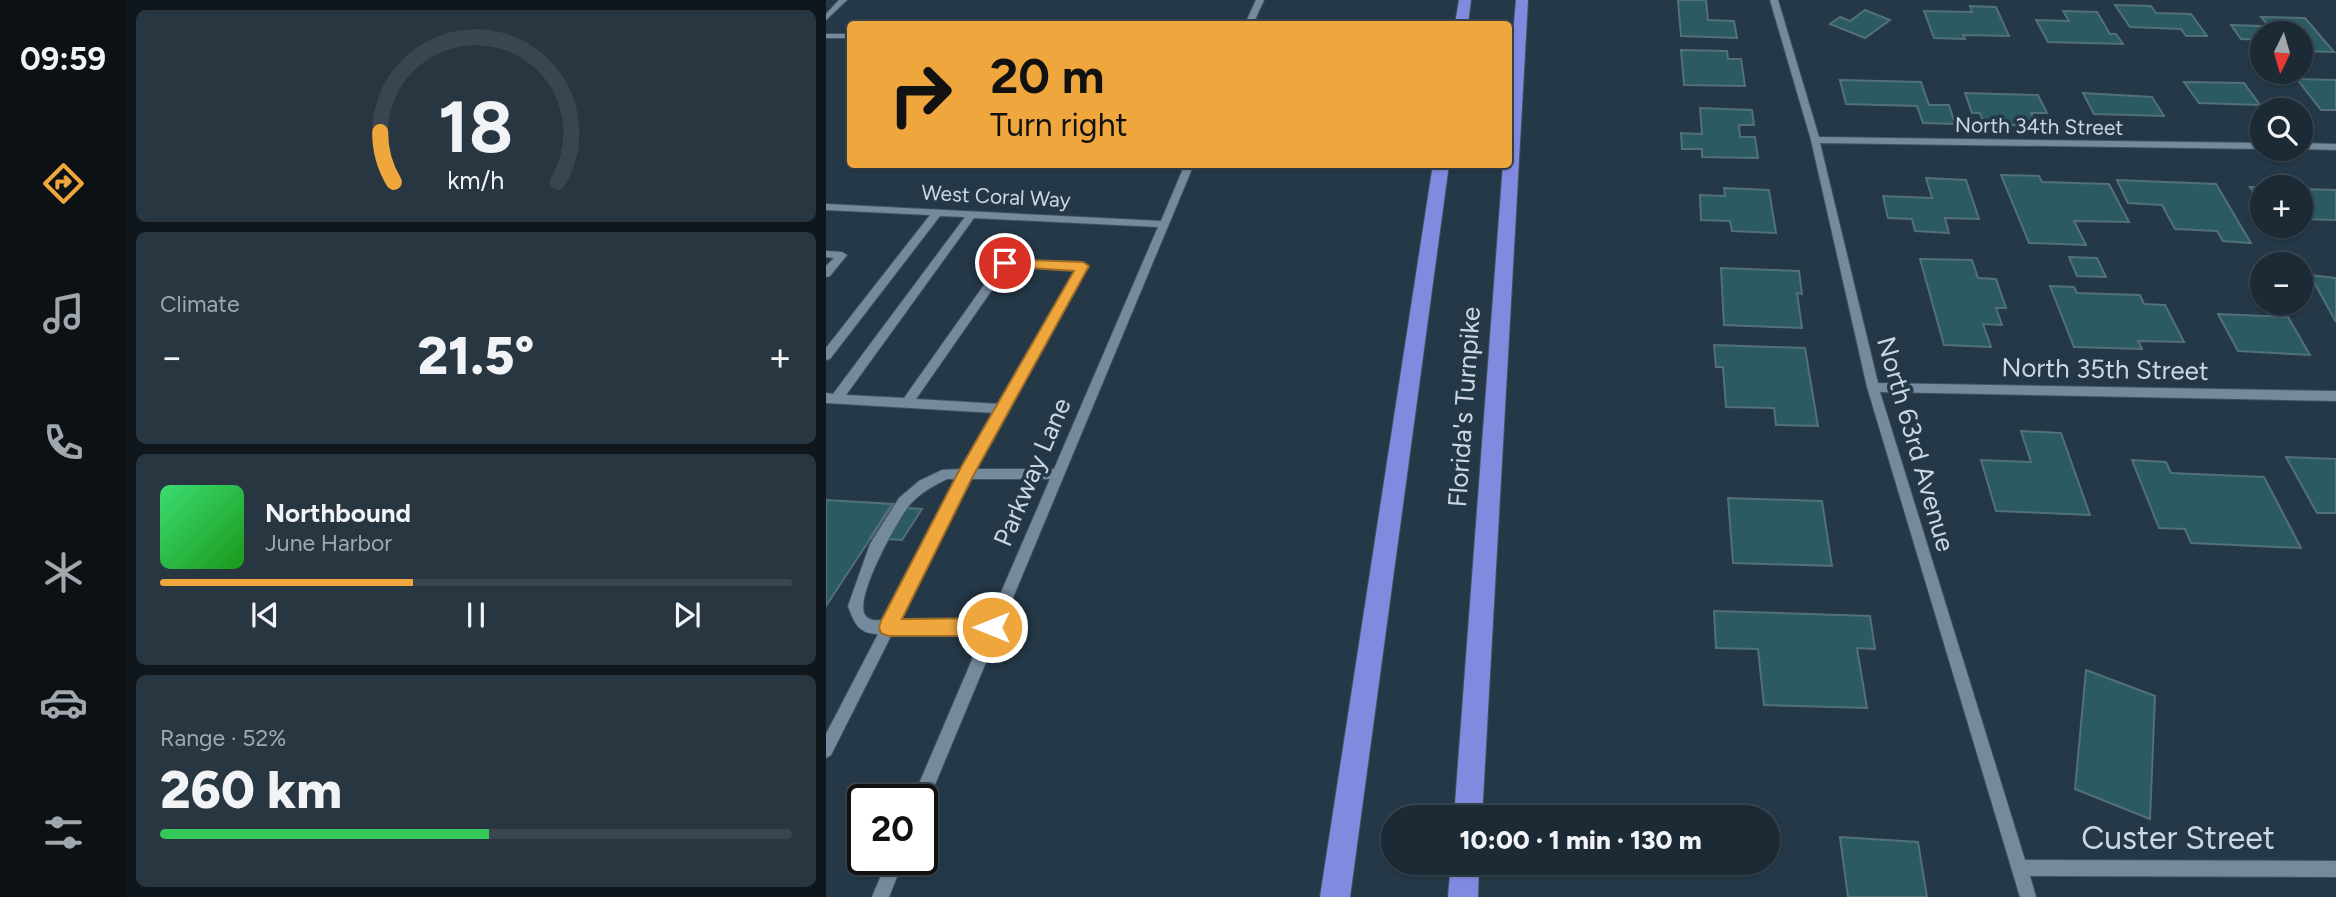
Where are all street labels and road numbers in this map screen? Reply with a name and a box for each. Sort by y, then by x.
street label: North 34th Street [1955,112,2124,140]
street label: West Coral Way [921,180,1071,212]
street label: Florida's Turnpike [1441,306,1487,508]
street label: North 63rd Avenue [1870,333,1962,555]
street label: North 35th Street [2001,351,2209,387]
street label: Parkway Lane [986,393,1078,551]
street label: Custer Street [2081,819,2275,857]

